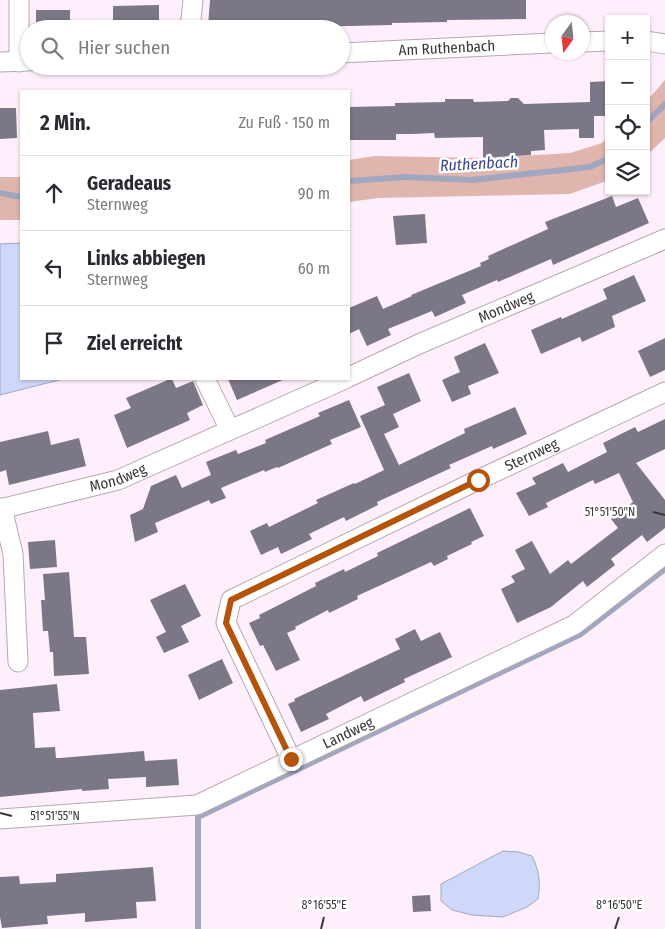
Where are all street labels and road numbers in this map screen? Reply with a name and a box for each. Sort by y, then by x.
street label: Am Ruthenbach [398,37,496,59]
street label: Mondweg [475,287,537,327]
street label: Sternweg [502,435,561,475]
street label: Mondweg [88,460,149,496]
street label: Landweg [320,713,376,753]

